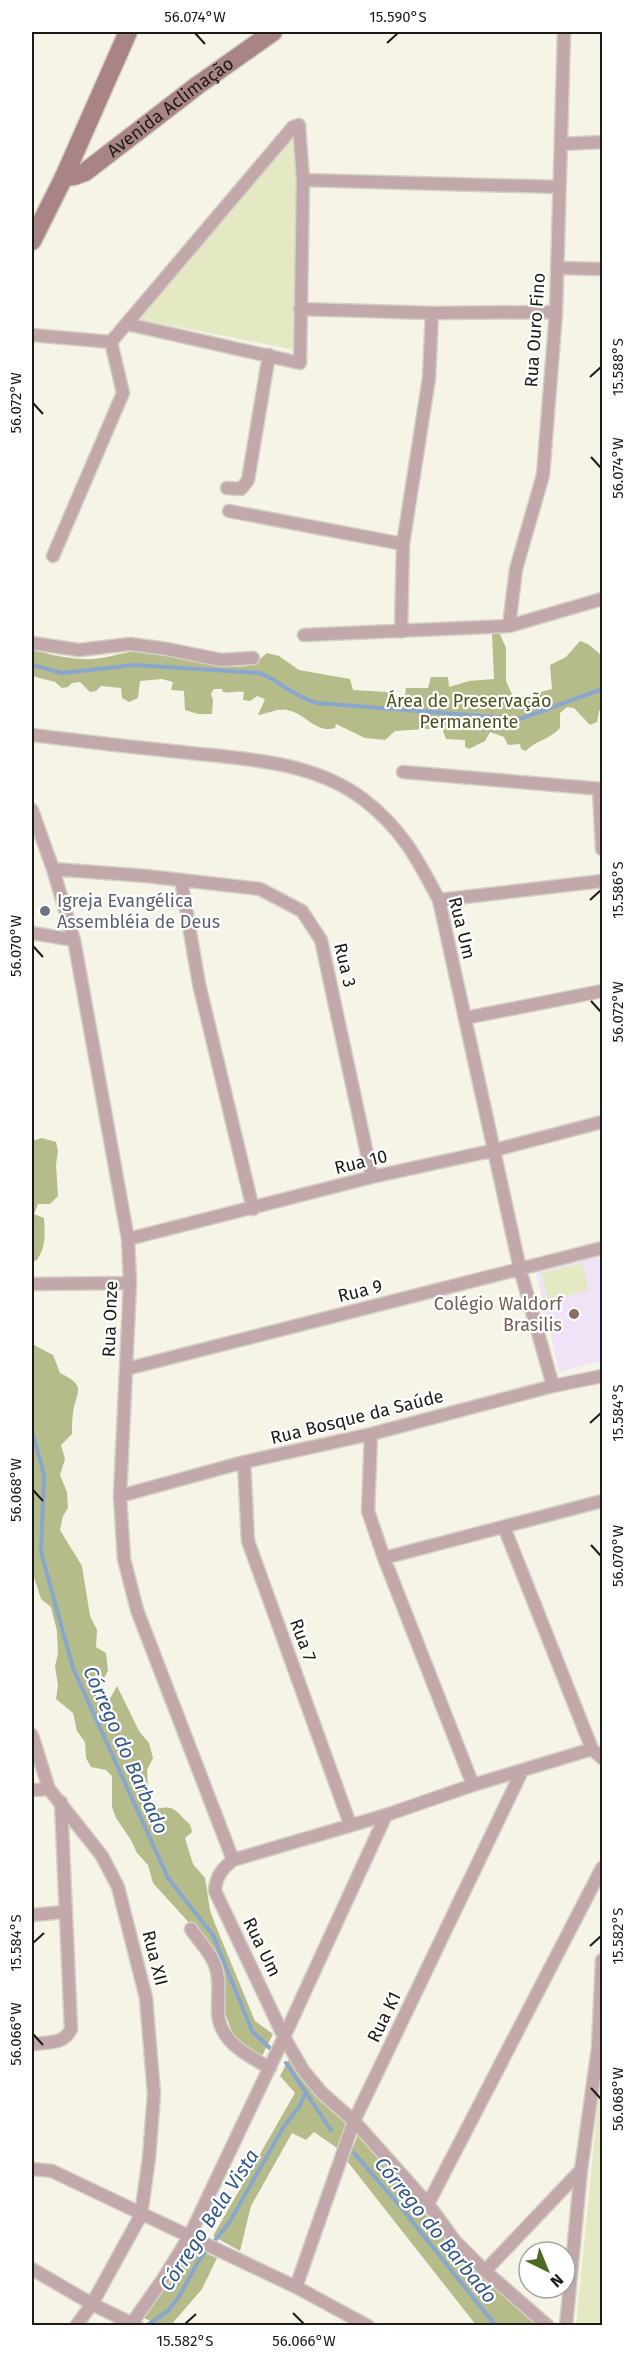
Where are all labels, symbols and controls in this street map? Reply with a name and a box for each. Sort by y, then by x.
text: 56.074°W [164,8,226,26]
text: 15.590°S [369,8,427,26]
street label: Avenida Aclimação [103,52,238,162]
street label: Rua Ouro Fino [520,272,550,388]
text: 15.588°S [609,338,627,396]
text: 56.072°W [7,372,25,434]
text: 56.074°W [609,437,627,499]
park label: Área de Preservação Permanente [387,689,551,733]
text: 15.586°S [609,861,627,919]
place label: Igreja Evangélica Assembléia de Deus [57,890,220,933]
street label: Rua Um [444,895,480,961]
marker: Igreja Evangélica Assembléia de Deus [38,904,52,918]
text: 56.070°W [7,914,25,977]
street label: Rua 3 [329,941,361,989]
text: 56.072°W [609,981,627,1043]
street label: Rua 10 [332,1145,390,1179]
street label: Rua 9 [335,1275,385,1307]
street label: Rua Onze [98,1280,122,1358]
place label: Colégio Waldorf Brasilis [434,1293,564,1336]
marker: Colégio Waldorf Brasilis [567,1307,581,1321]
text: 15.584°S [609,1384,627,1442]
street label: Rua Bosque da Saúde [268,1385,446,1449]
text: 56.068°W [7,1457,25,1522]
text: 56.070°W [609,1524,627,1587]
street label: Rua 7 [285,1616,321,1664]
water label: Córrego do Barbado [78,1662,174,1838]
text: 15.582°S [609,1908,627,1964]
text: 15.584°S [7,1914,25,1972]
street label: Rua Um [238,1914,286,1980]
street label: Rua XII [138,1928,172,1988]
street label: Rua K1 [362,1988,406,2046]
text: 56.066°W [7,2002,25,2066]
text: 56.068°W [609,2066,627,2131]
water label: Córrego Bela Vista [154,2145,264,2295]
water label: Córrego do Barbado [370,2152,502,2308]
north arrow [517,2240,577,2300]
text: N [547,2270,567,2291]
text: 15.582°S [157,2332,213,2350]
text: 56.066°W [272,2332,336,2350]

